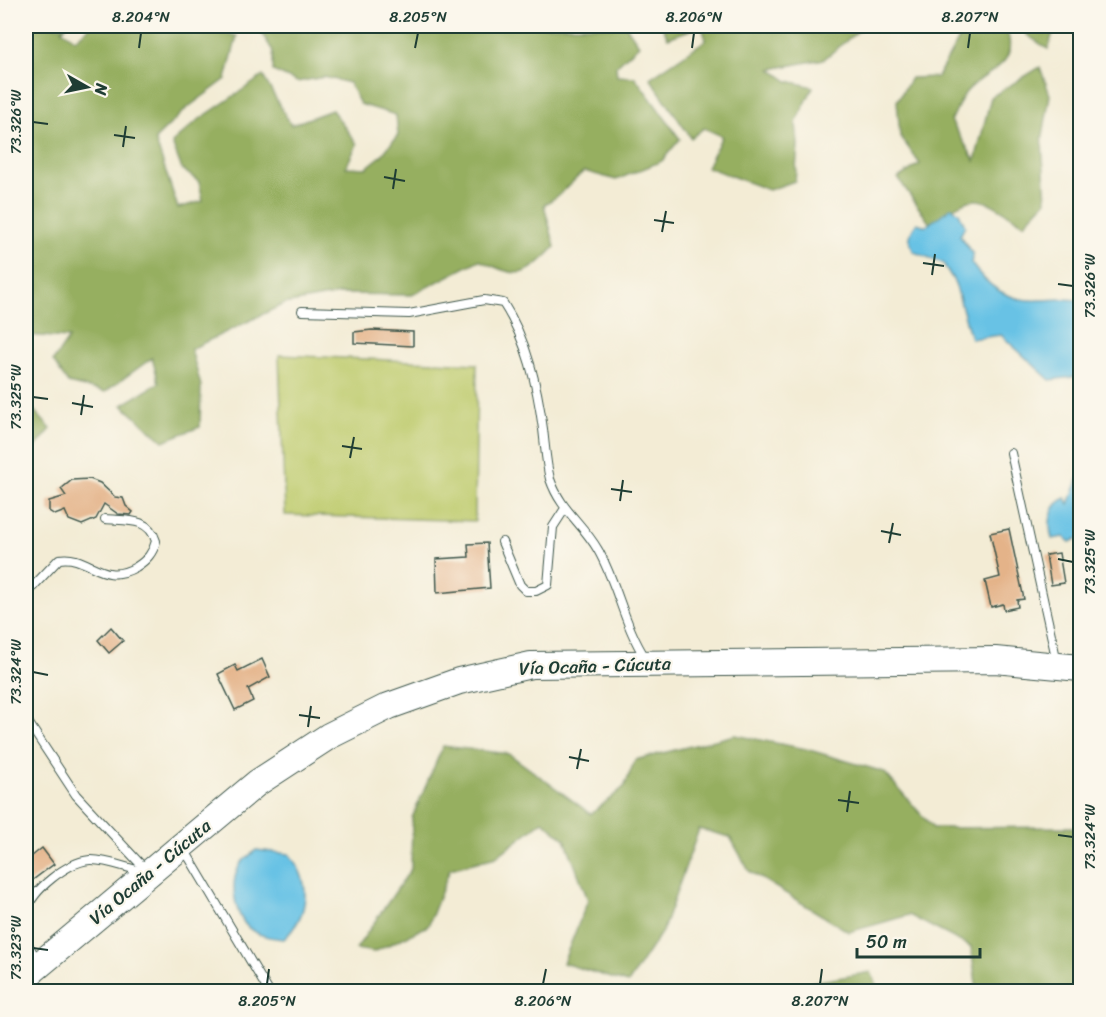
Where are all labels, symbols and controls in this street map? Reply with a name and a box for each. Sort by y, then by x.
text: 8.204°N [112,4,171,30]
text: 8.205°N [389,4,447,30]
text: 8.206°N [665,4,723,30]
text: 8.207°N [941,4,999,30]
north arrow [57,57,117,117]
text: N [86,81,117,98]
text: 73.326°W [3,89,29,154]
text: 73.326°W [1077,253,1103,318]
text: 73.325°W [3,364,29,430]
text: 73.325°W [1077,529,1103,595]
text: 73.324°W [3,639,29,705]
street label: Vía Ocaña - Cúcuta [519,647,672,685]
text: 73.324°W [1077,804,1103,870]
street label: Vía Ocaña - Cúcuta [82,810,219,933]
text: 73.323°W [3,915,29,980]
scale bar [857,921,980,959]
text: 50 m [866,926,907,958]
text: 8.205°N [238,988,296,1014]
text: 8.206°N [514,988,572,1014]
text: 8.207°N [791,988,849,1014]

